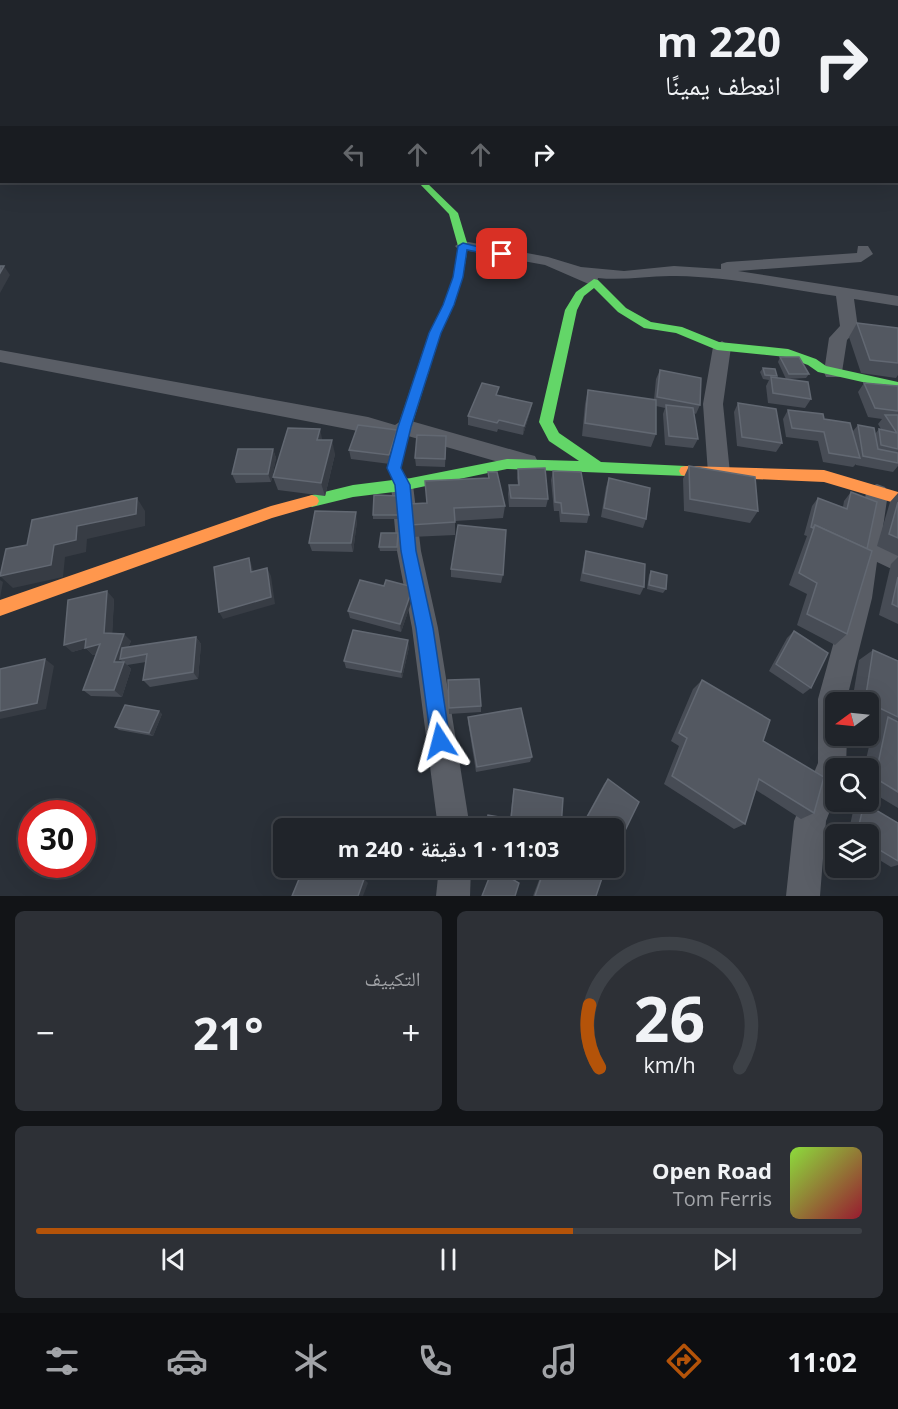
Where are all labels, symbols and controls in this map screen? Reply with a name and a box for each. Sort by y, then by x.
text: 220 m [657,12,781,69]
icon: right [802,24,880,102]
text: انعطف يمينًا [665,66,781,103]
icon: left [338,138,371,171]
icon: ahead [401,138,434,171]
icon: ahead [464,138,497,171]
icon: right [527,138,560,171]
pin [476,228,527,279]
icon: arrive [485,237,518,270]
north arrow [825,692,879,746]
map controls [825,692,879,878]
position arrow [408,709,472,773]
button: search [825,758,879,812]
speed limit sign: 30 [18,800,96,878]
button: layers [825,824,879,878]
text: 11:03 · 1 دقيقة · 240 m [338,833,559,863]
text: التكييف [364,965,421,992]
text: 26 [634,975,705,1060]
text: 21° [193,1002,264,1063]
text: − [36,1010,55,1055]
text: + [402,1010,420,1055]
text: km/h [644,1050,696,1079]
text: Open Road [652,1155,772,1185]
text: Tom Ferris [673,1185,772,1212]
icon: previous [157,1243,190,1276]
icon: pause [432,1243,465,1276]
icon: next [708,1243,741,1276]
icon: filters [41,1340,83,1382]
icon: car [166,1340,208,1382]
icon: climate [290,1340,332,1382]
icon: phone [414,1340,456,1382]
icon: music [539,1340,581,1382]
icon: directions [663,1340,705,1382]
text: 11:02 [787,1343,857,1380]

